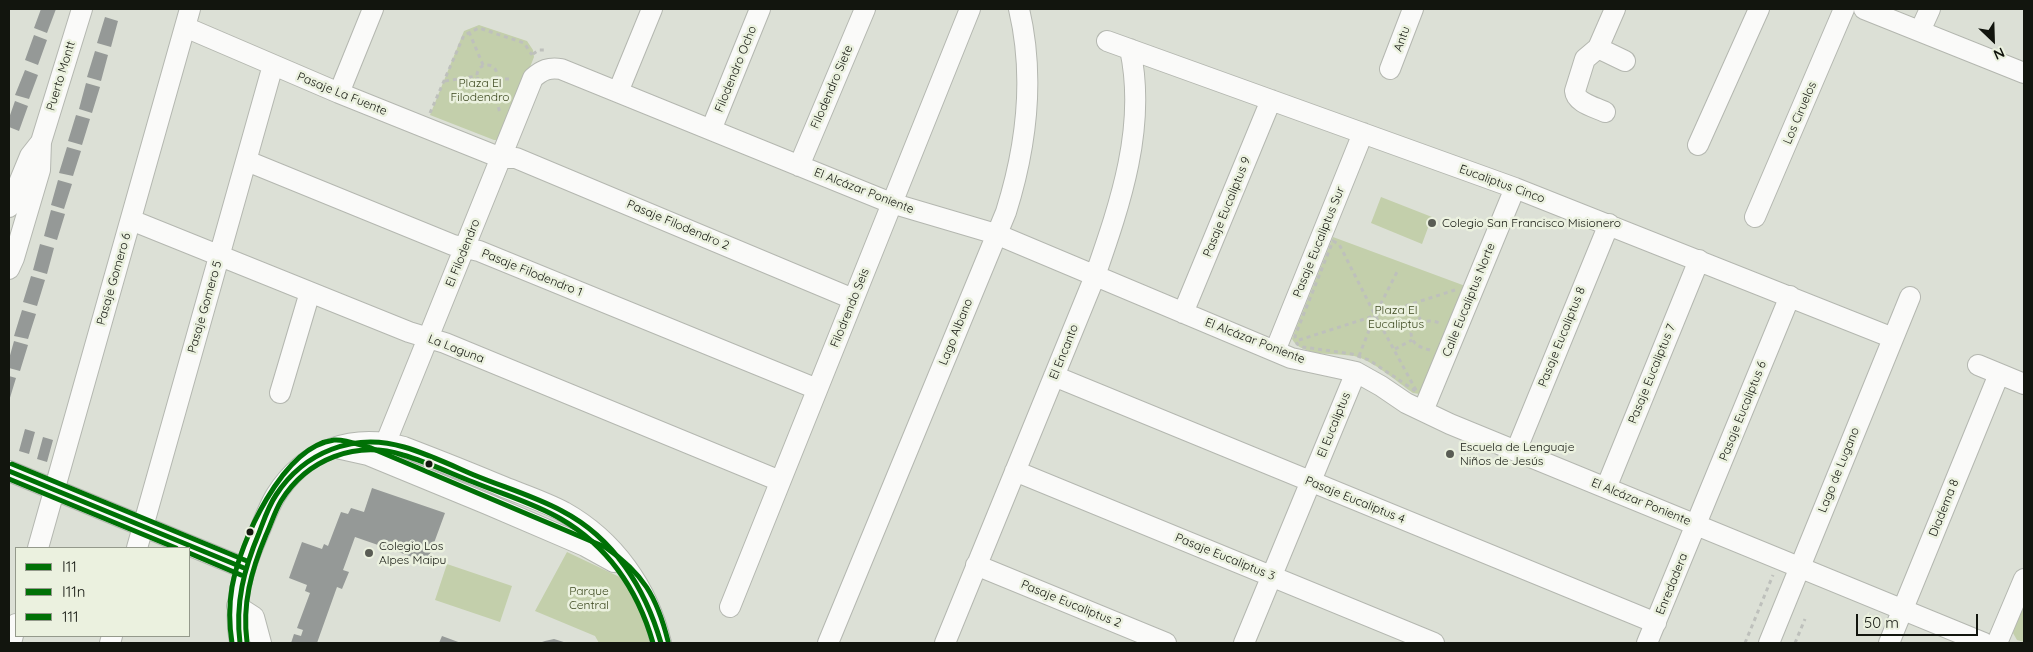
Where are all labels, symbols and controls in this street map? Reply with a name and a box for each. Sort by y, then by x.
north arrow [1968,15,2018,65]
street label: Filodendro Ocho [712,24,760,114]
street label: Antu [1391,25,1413,53]
street label: Puerto Montt [44,39,78,113]
street label: Filodendro Siete [808,43,856,131]
text: N [1991,43,2007,64]
street label: Pasaje La Fuente [295,69,389,119]
park label: Plaza El Filodendro [450,76,510,104]
street label: Los Ciruelos [1780,79,1820,147]
street label: Pasaje Eucaliptus 9 [1200,155,1254,259]
street label: Eucaliptus Cinco [1457,162,1547,206]
street label: El Alcázar Poniente [812,165,916,217]
street label: Pasaje Eucaliptus Sur [1290,184,1348,300]
street label: Pasaje Filodendro 2 [625,197,731,253]
place label: Colegio San Francisco Misionero [1442,216,1621,230]
street label: El Filodendro [443,217,483,289]
marker: Colegio San Francisco Misionero [1426,217,1438,229]
street label: Pasaje Gomero 6 [94,231,134,327]
street label: Calle Eucaliptus Norte [1440,241,1498,359]
street label: Pasaje Filodendro 1 [479,246,585,300]
street label: Pasaje Gomero 5 [185,259,225,355]
street label: Filodrendo Seis [828,266,872,350]
street label: Pasaje Eucaliptus 8 [1535,285,1589,389]
street label: Lago Albano [936,297,976,367]
park label: Plaza El Eucaliptus [1368,303,1424,331]
street label: El Alcázar Poniente [1203,315,1307,367]
street label: El Encanto [1046,322,1082,382]
street label: Pasaje Eucaliptus 7 [1625,322,1679,426]
street label: La Laguna [426,332,486,366]
street label: Pasaje Eucaliptus 6 [1716,359,1770,463]
street label: El Eucaliptus [1314,390,1354,460]
street label: Lago de Lugano [1815,425,1863,515]
place label: Escuela de Lenguaje Niños de Jesús [1460,440,1575,468]
marker: Escuela de Lenguaje Niños de Jesús [1444,448,1456,460]
unlabelled marker [424,459,434,469]
street label: Pasaje Eucaliptus 4 [1303,473,1407,527]
street label: El Alcázar Poniente [1589,475,1693,529]
street label: Diadema 8 [1926,477,1962,539]
unlabelled marker [245,527,255,537]
street label: Pasaje Eucaliptus 3 [1173,530,1277,584]
place label: Colegio Los Alpes Maipu [379,539,446,567]
legend [15,547,190,637]
marker: Colegio Los Alpes Maipu [363,547,375,559]
street label: Enredadera [1653,551,1691,617]
text: I11 [62,557,77,576]
street label: Pasaje Eucaliptus 2 [1019,577,1123,631]
text: I11n [62,582,86,601]
park label: Parque Central [569,584,609,612]
scale bar [1858,604,1980,636]
text: 111 [62,607,79,626]
text: 50 m [1864,613,1899,632]

